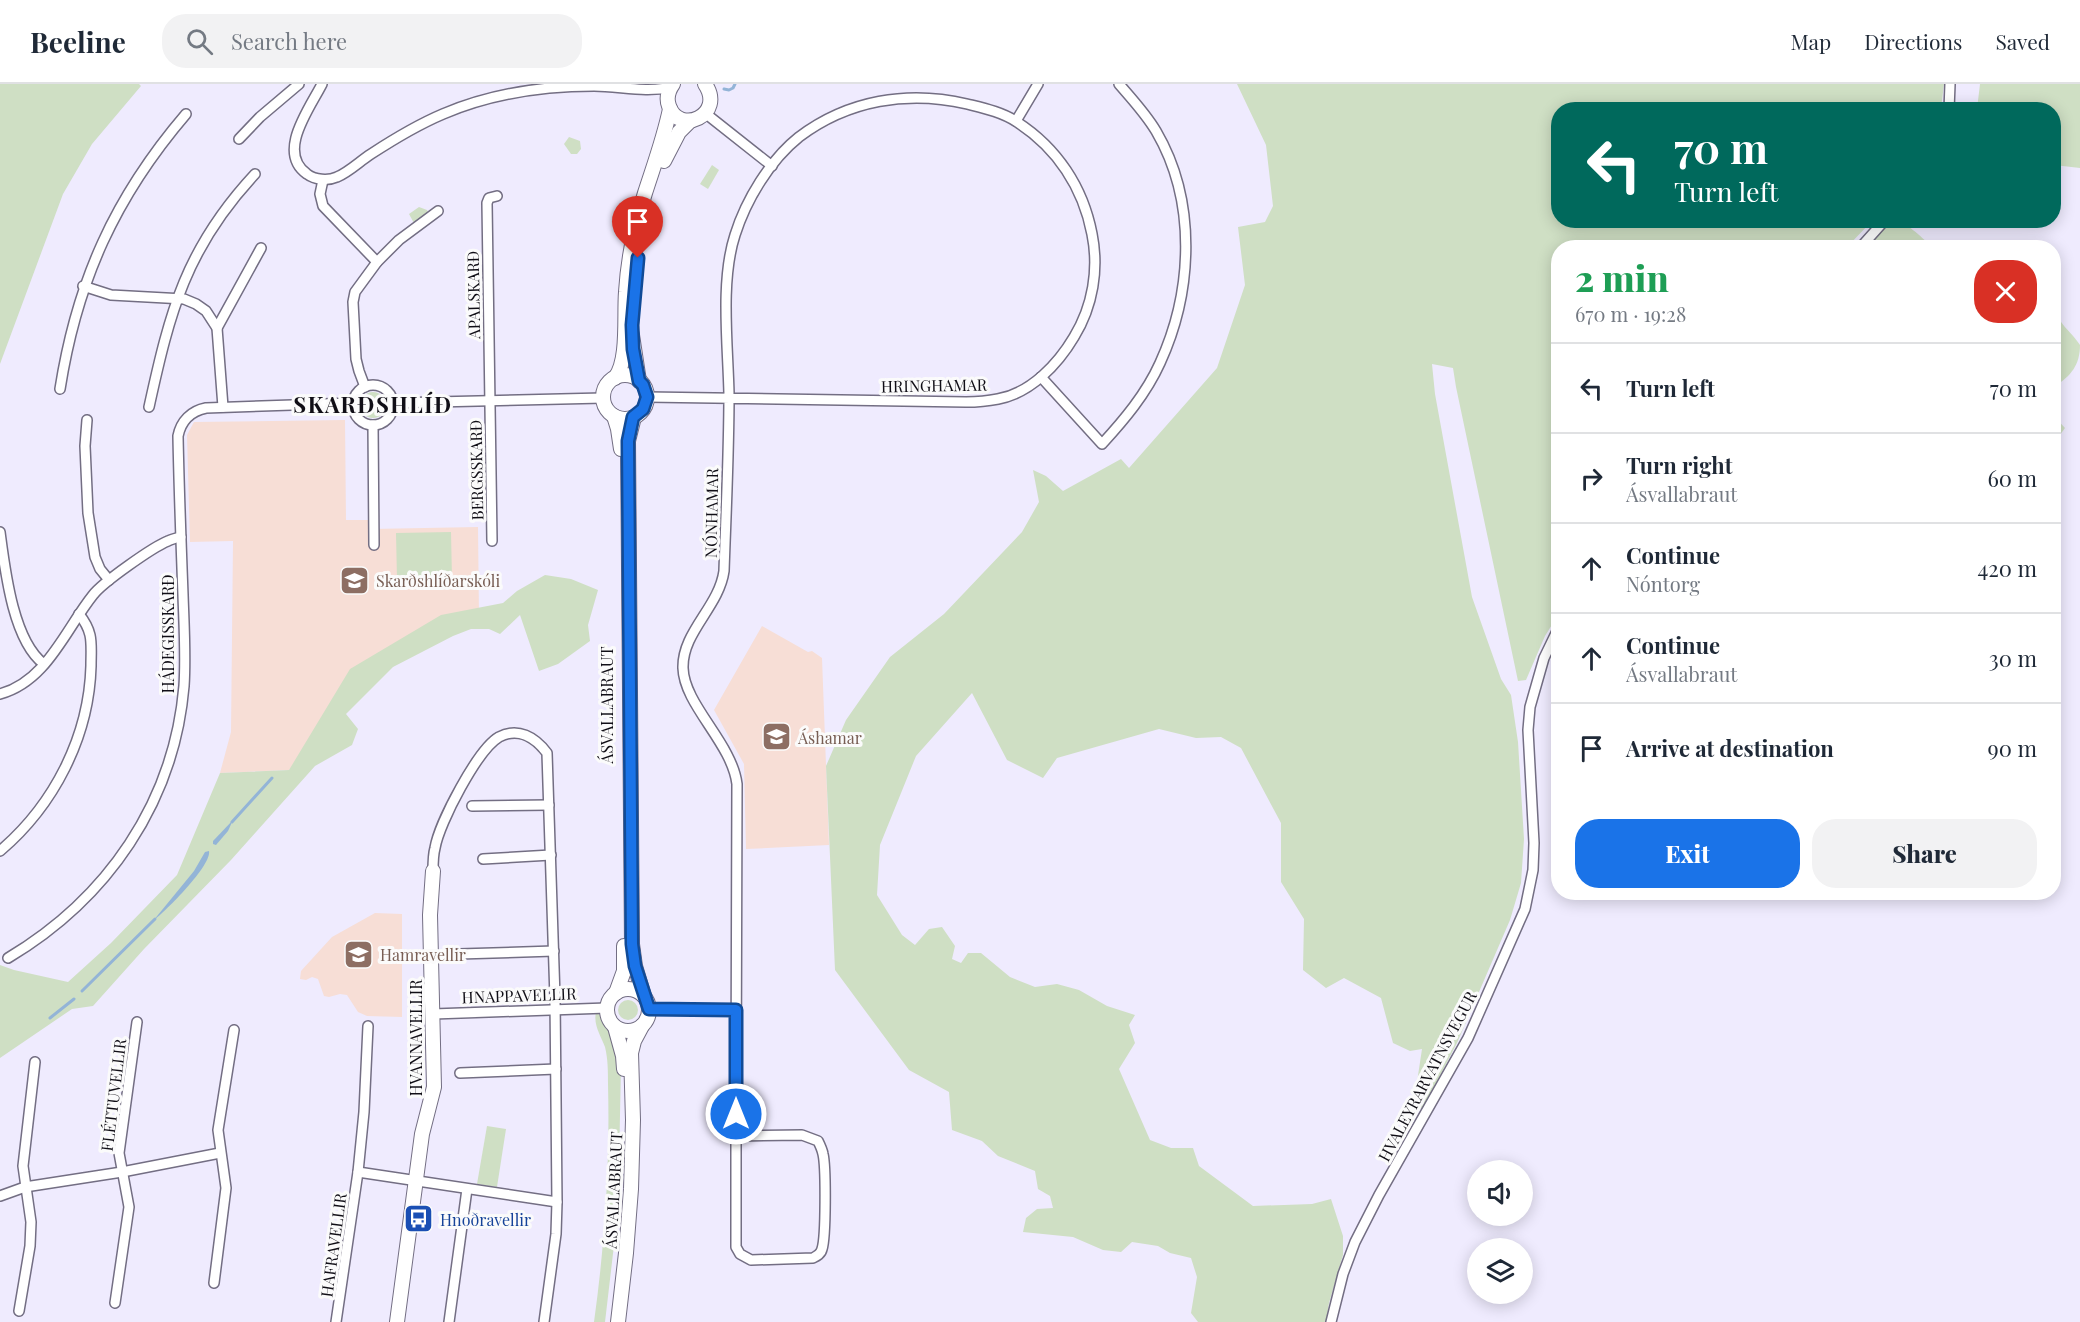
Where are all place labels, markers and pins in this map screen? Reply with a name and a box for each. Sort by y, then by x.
pin [612,196,663,258]
school or university icon: Skarðshlíðarskóli [339,564,371,596]
place label: Skarðshlíðarskóli [376,570,500,591]
school or university icon: Áshamar [761,721,793,753]
place label: Áshamar [797,727,862,748]
school or university icon: Hamravellir [343,938,375,970]
place label: Hamravellir [380,944,466,965]
bus stop icon: Hnoðravellir [403,1203,435,1235]
place label: Hnoðravellir [440,1209,531,1230]

